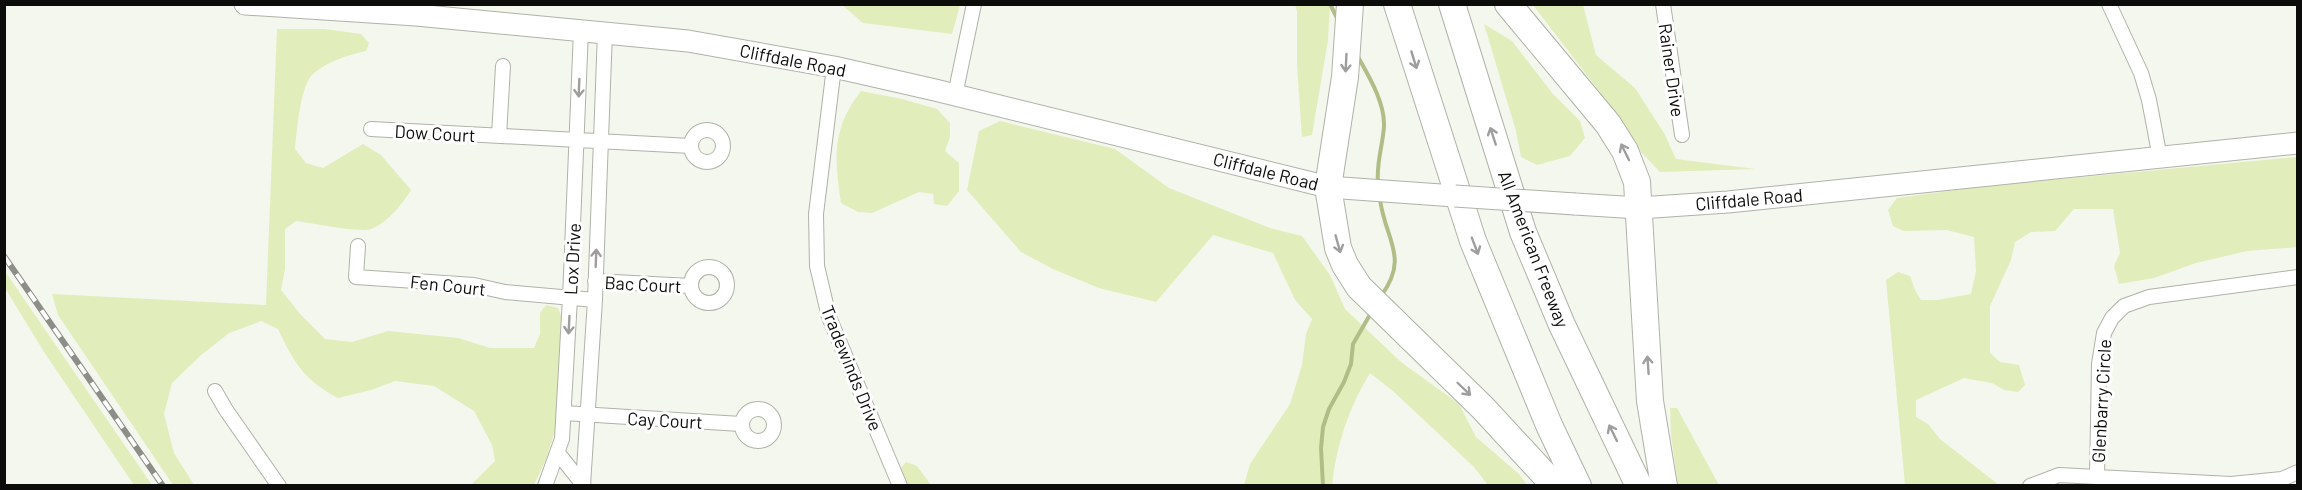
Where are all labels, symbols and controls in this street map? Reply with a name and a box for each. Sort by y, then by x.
street label: Rainer Drive [1655,22,1689,118]
street label: Cliffdale Road [738,39,848,81]
one-way arrow [1409,50,1420,69]
one-way arrow [1341,52,1352,72]
one-way arrow [574,78,585,98]
street label: Dow Court [394,120,476,146]
one-way arrow [1487,127,1498,146]
one-way arrow [1618,144,1630,162]
street label: Cliffdale Road [1211,147,1321,195]
street label: All American Freeway [1494,167,1574,331]
street label: Cliffdale Road [1694,183,1804,215]
street label: Lox Drive [559,222,585,296]
one-way arrow [1332,234,1344,253]
one-way arrow [1470,236,1481,254]
one-way arrow [591,249,602,269]
street label: Fen Court [409,270,487,300]
street label: Bac Court [604,271,682,297]
street label: Tradewinds Drive [817,302,887,434]
one-way arrow [563,315,574,335]
street label: Glenbarry Circle [2087,338,2115,464]
one-way arrow [1642,356,1653,376]
one-way arrow [1457,382,1472,397]
street label: Cay Court [627,407,703,433]
one-way arrow [1607,425,1618,443]

